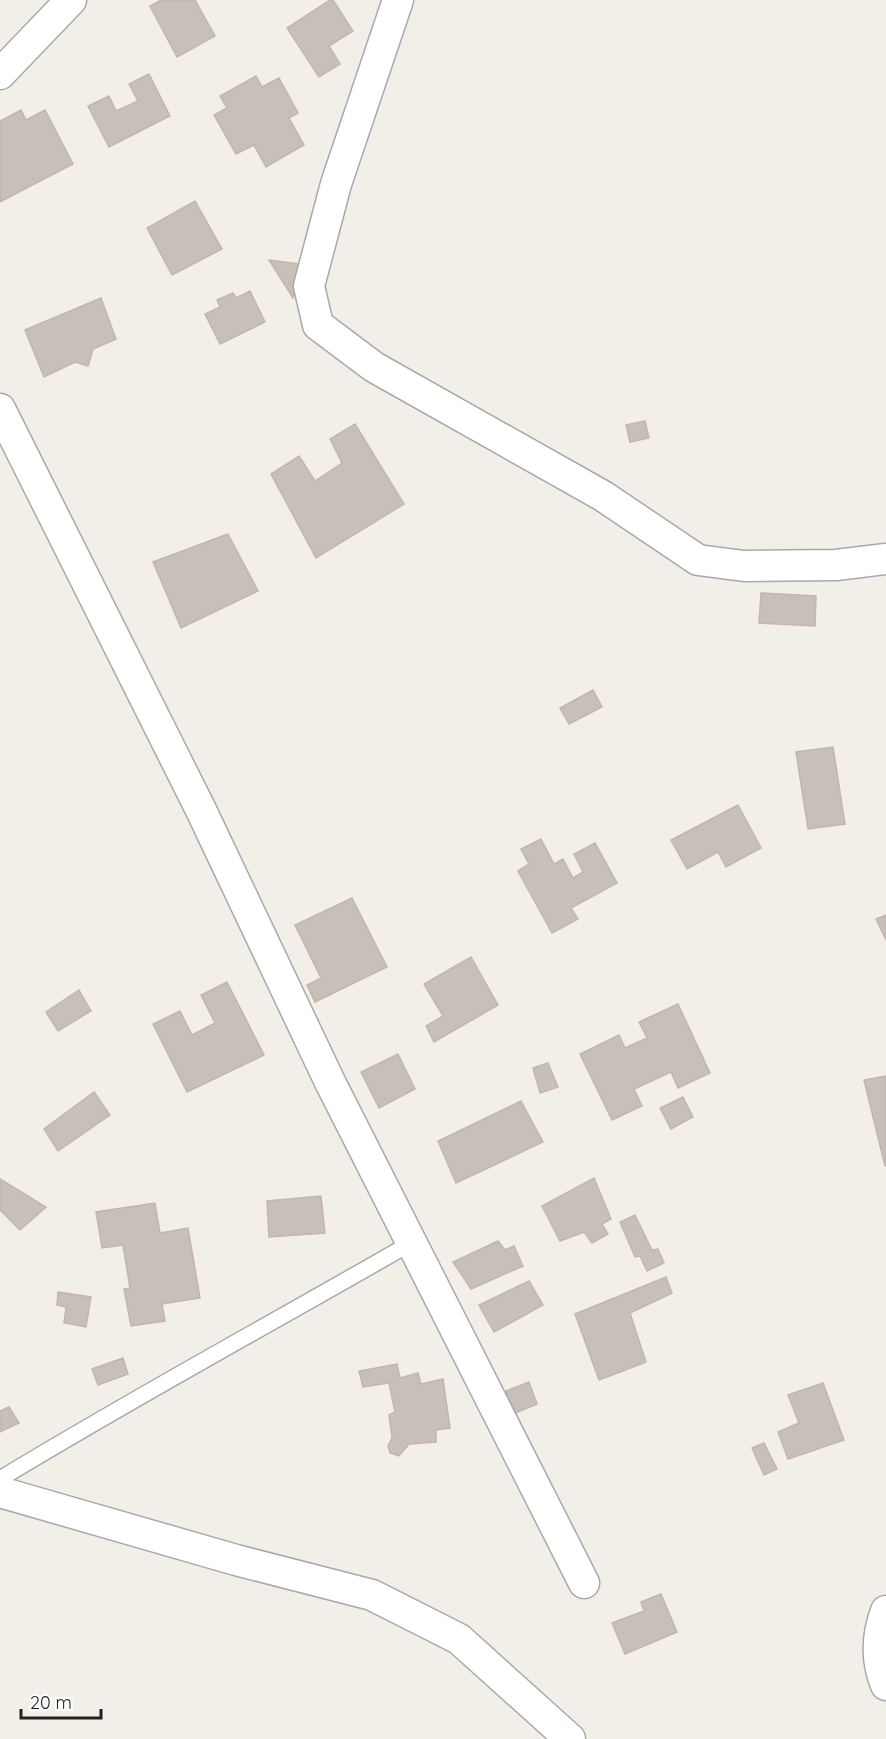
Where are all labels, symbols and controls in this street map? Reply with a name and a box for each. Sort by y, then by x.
scale bar [21,1682,100,1720]
text: 20 m [30,1691,72,1714]

